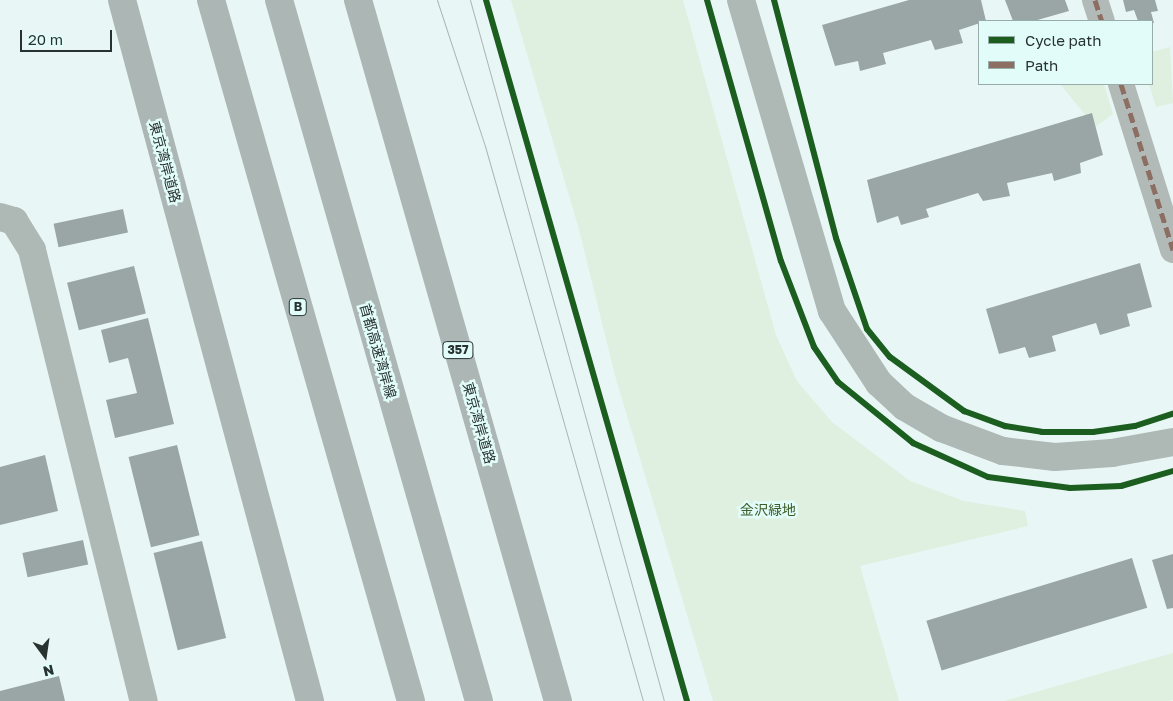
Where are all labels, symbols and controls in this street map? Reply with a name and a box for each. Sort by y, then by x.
scale bar [22,20,115,52]
legend [978,20,1153,85]
text: 20 m [28,30,63,48]
text: Cycle path [1025,31,1101,49]
text: Path [1025,56,1058,74]
street label: 東京湾岸道路 [146,119,184,205]
road number: B [288,298,308,316]
street label: 首都高速湾岸線 [356,302,400,400]
road number: 357 [442,340,474,360]
street label: 東京湾岸道路 [459,380,499,466]
park label: 金沢緑地 [740,502,796,518]
north arrow [20,631,70,681]
text: N [42,662,56,681]

